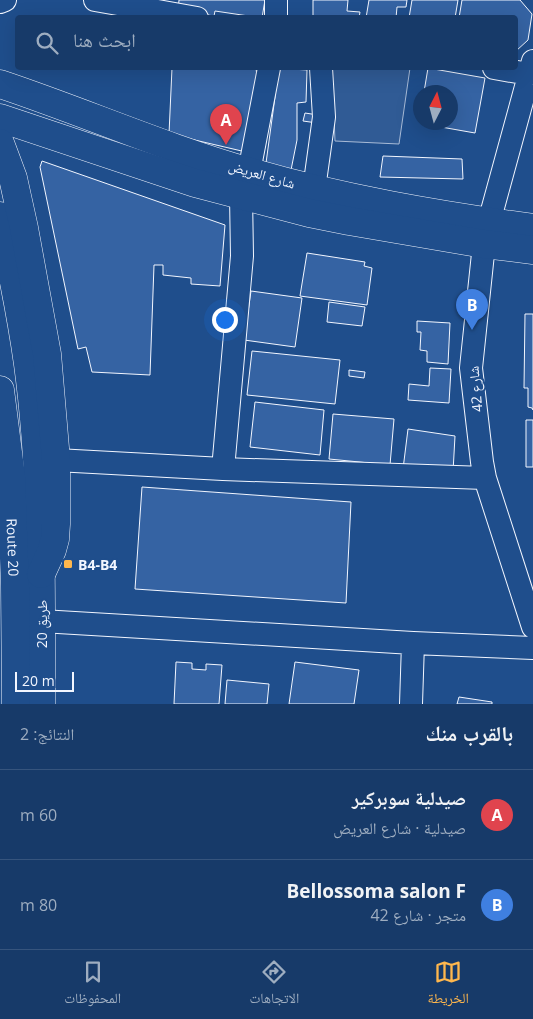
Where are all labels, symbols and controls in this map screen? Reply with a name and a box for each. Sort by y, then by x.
search box [15,15,518,70]
text: ابحث هنا [73,27,136,53]
icon: search [33,29,61,57]
north arrow [413,85,458,130]
pin: A [210,104,242,145]
street label: شارع العريض [226,155,297,193]
pin: B [456,289,488,330]
your location [212,307,238,333]
street label: شارع 42 [464,365,487,413]
street label: Route 20 [3,518,24,577]
place label: B4-B4 [78,555,117,574]
marker: B4-B4 [62,558,74,570]
street label: طريق 20 [32,600,52,648]
scale bar [15,669,74,692]
text: 20 m [22,671,55,690]
text: بالقرب منك [426,719,513,747]
text: النتائج: 2 [20,723,74,745]
text: صيدلية سوبركير [352,785,466,811]
text: 60 m [20,804,57,826]
text: A [491,804,503,826]
text: صيدلية · شارع العريض [333,817,466,839]
text: Bellossoma salon F [287,878,466,904]
text: 80 m [20,894,57,916]
text: B [492,894,502,916]
text: متجر · شارع 42 [370,904,466,926]
tab: المحفوظات [64,958,121,1012]
tab: الاتجاهات [250,958,299,1012]
tab: الخريطة [428,958,469,1012]

